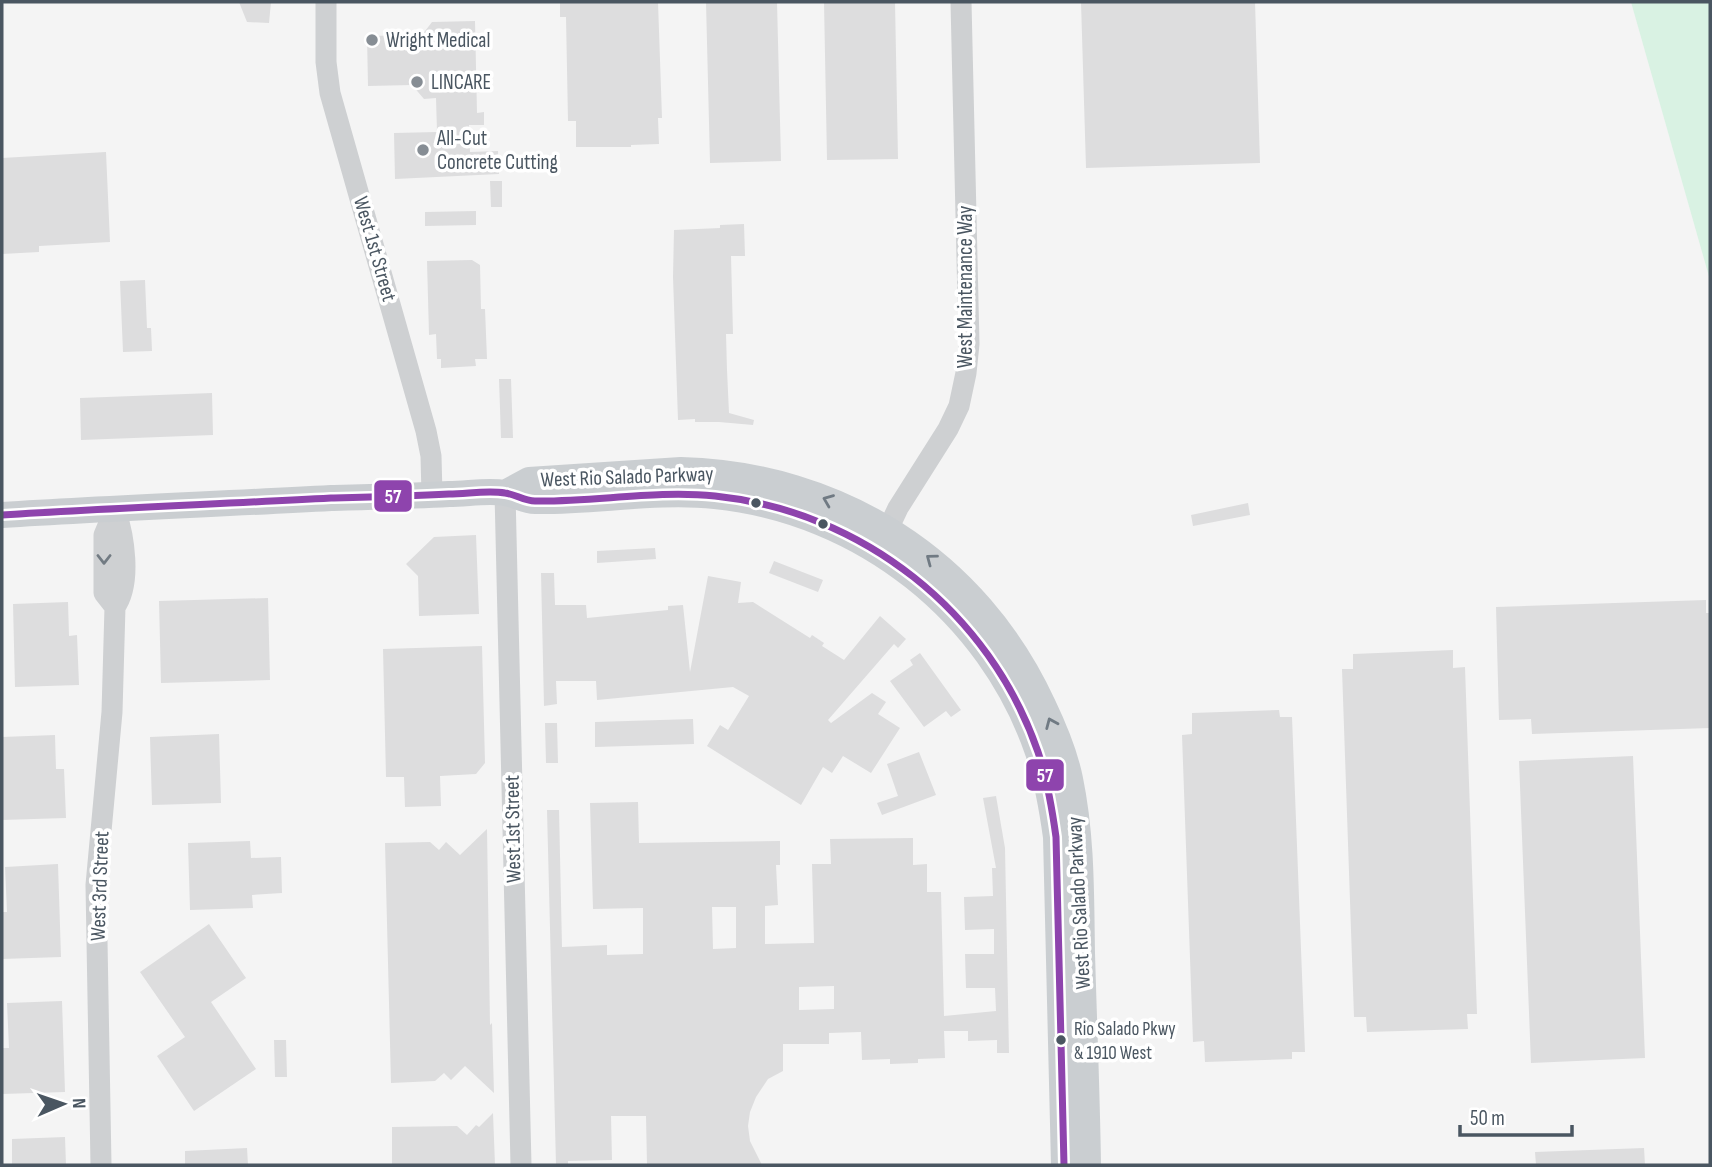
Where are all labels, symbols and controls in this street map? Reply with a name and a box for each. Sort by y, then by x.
place label: Wright Medical [386,28,490,53]
marker: Wright Medical [364,32,380,48]
place label: LINCARE [431,70,491,95]
marker: LINCARE [409,74,425,90]
place label: All-Cut Concrete Cutting [436,126,558,175]
marker: All-Cut Concrete Cutting [415,142,431,158]
street label: West 1st Street [348,194,402,304]
street label: West Maintenance Way [953,206,978,368]
street label: West Rio Salado Parkway [540,461,714,493]
line badge: 57 [373,479,413,513]
text: 57 [385,486,402,509]
one-way arrow [823,494,835,508]
unlabelled marker [749,496,763,510]
unlabelled marker [816,517,830,531]
one-way arrow [96,554,112,565]
one-way arrow [926,555,939,568]
one-way arrow [1046,718,1060,730]
line badge: 57 [1025,758,1065,792]
text: 57 [1037,765,1054,788]
street label: West 1st Street [500,775,526,883]
street label: West Rio Salado Parkway [1062,816,1096,990]
street label: West 3rd Street [86,831,114,941]
place label: Rio Salado Pkwy & 1910 West [1074,1018,1176,1065]
marker: Rio Salado Pkwy & 1910 West [1054,1033,1068,1047]
north arrow [28,1069,98,1139]
scale bar [1460,1094,1572,1138]
text: N [67,1098,90,1109]
text: 50 m [1470,1106,1505,1131]

